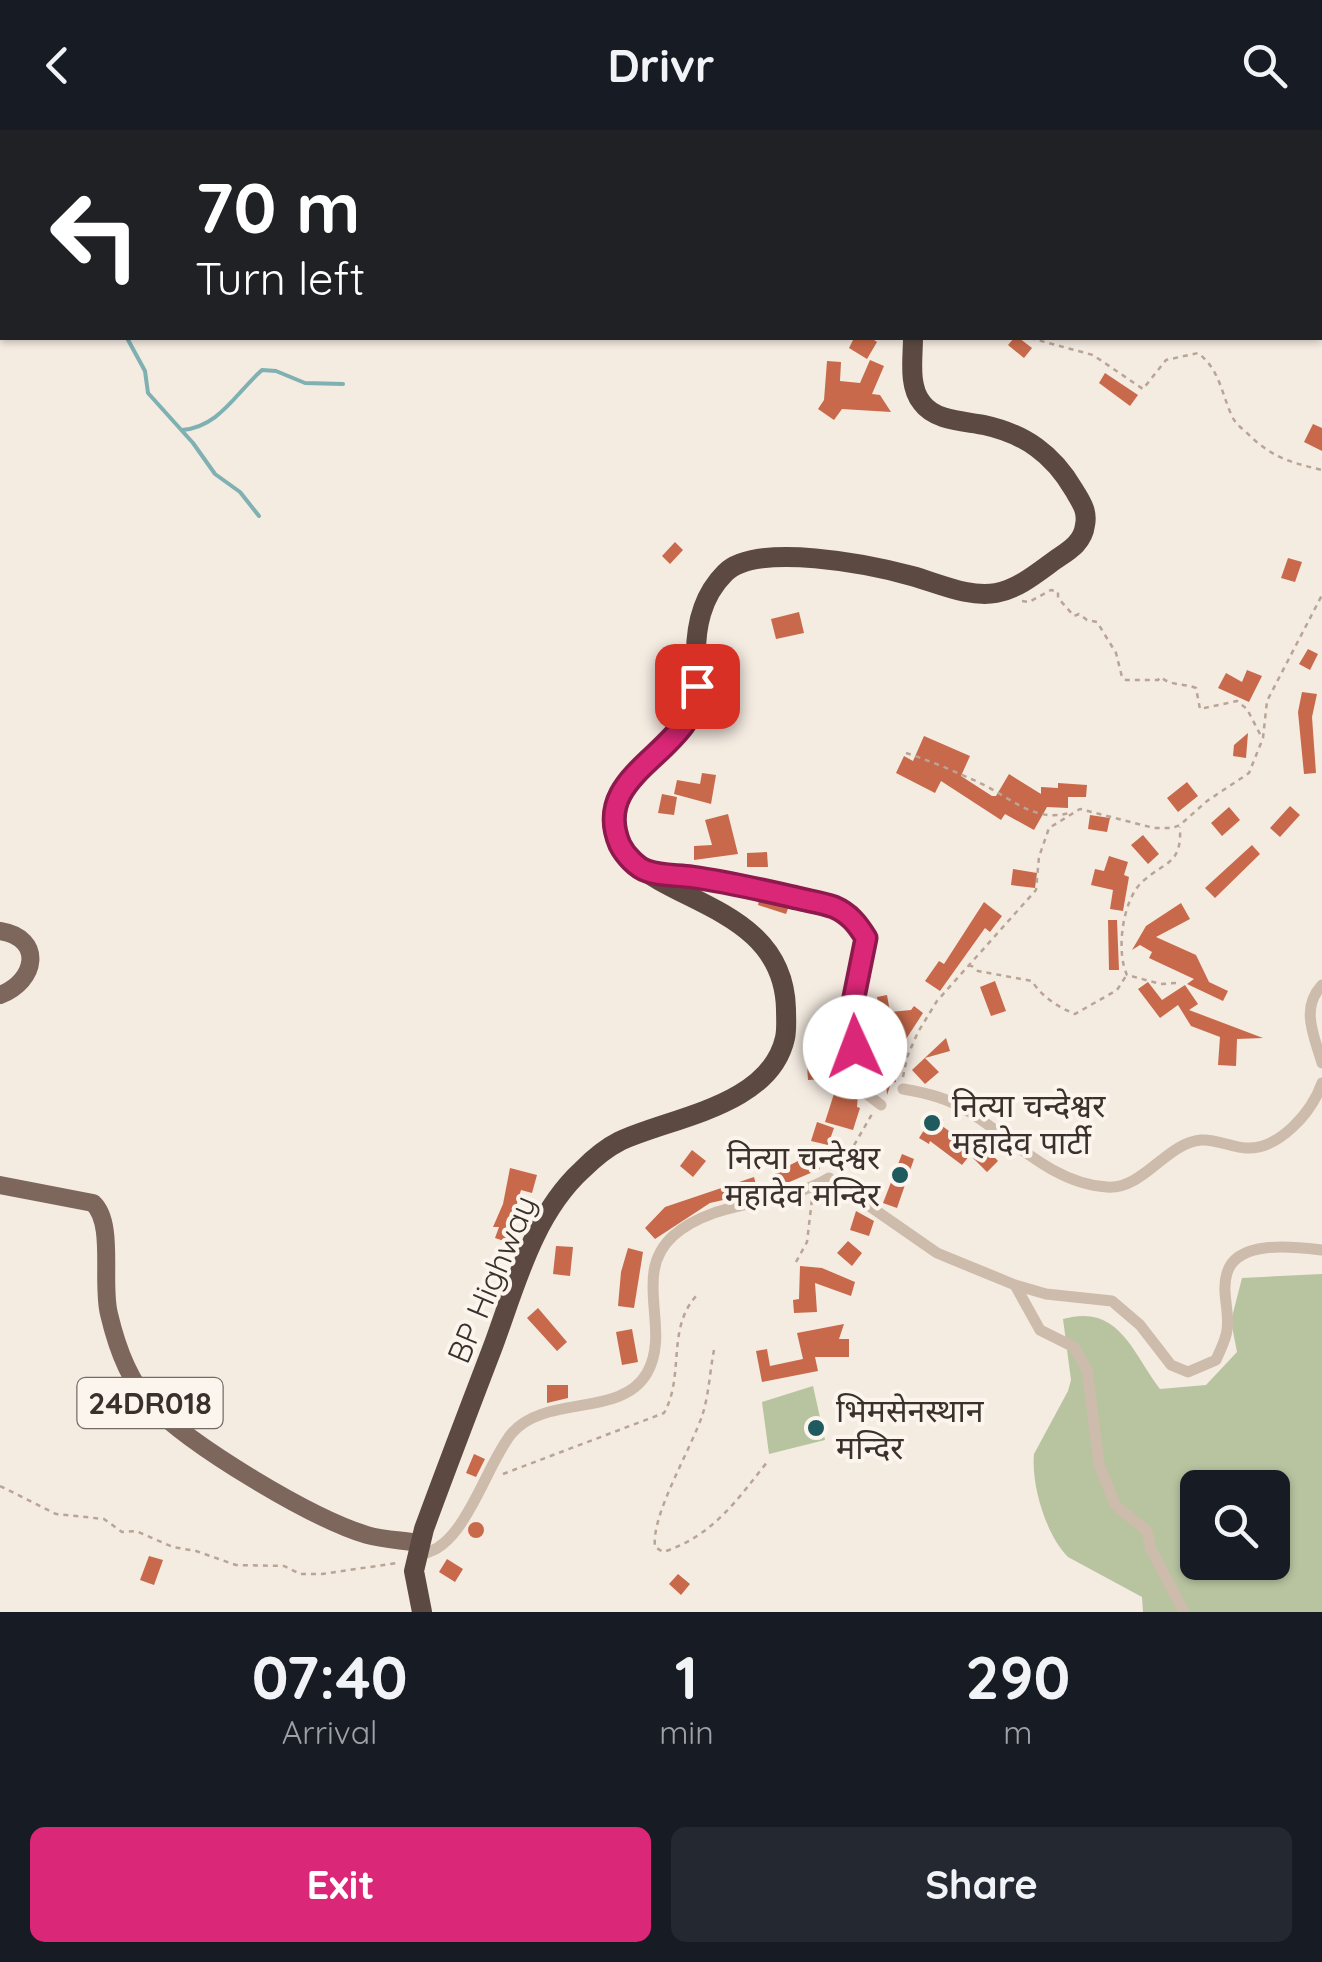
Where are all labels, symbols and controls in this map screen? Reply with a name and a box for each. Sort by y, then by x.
text: Drivr [607,37,715,93]
icon: back [30,38,85,93]
icon: search [1237,38,1292,93]
text: 70 m [195,163,361,251]
icon: left [30,170,160,300]
text: Turn left [195,250,365,306]
pin [655,644,740,729]
icon: arrive [670,659,725,714]
position arrow [803,995,907,1099]
place label: नित्या चन्देश्वर महादेव पार्टी [952,1085,1106,1162]
marker: नित्या चन्देश्वर महादेव पार्टी [921,1112,943,1134]
place label: नित्या चन्देश्वर महादेव मन्दिर [725,1137,881,1214]
marker: नित्या चन्देश्वर महादेव मन्दिर [889,1164,911,1186]
street label: BP Highway [438,1189,544,1369]
road number: 24DR018 [78,1378,222,1428]
place label: भिमसेनस्थान मन्दिर [836,1390,985,1467]
marker: भिमसेनस्थान मन्दिर [805,1417,827,1439]
map controls [1180,1470,1290,1580]
button: search [1180,1470,1290,1580]
text: 07:40 [252,1639,408,1714]
text: 1 [675,1639,698,1714]
text: 290 [965,1639,1070,1714]
text: Arrival [282,1712,377,1752]
text: min [659,1712,714,1752]
text: m [1003,1712,1032,1752]
button: Exit [30,1827,651,1942]
button: Share [671,1827,1292,1942]

